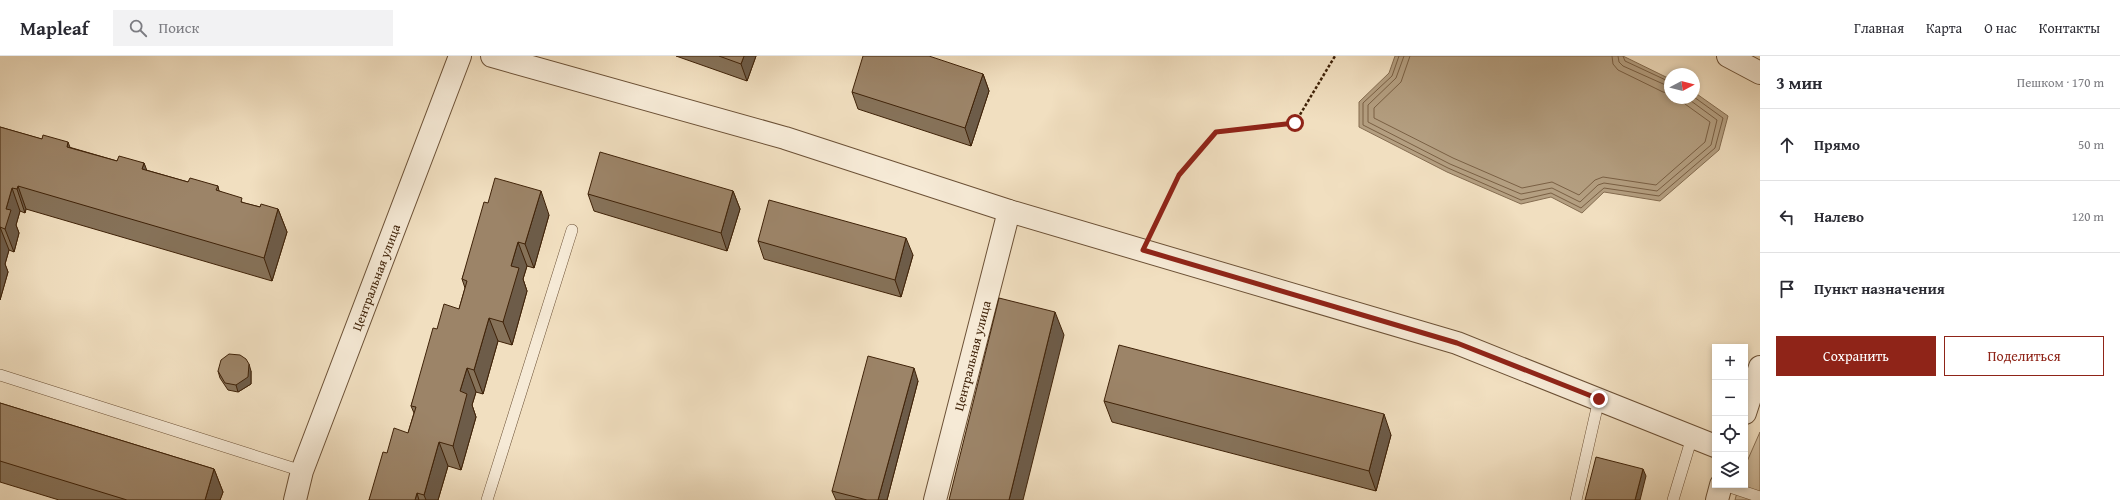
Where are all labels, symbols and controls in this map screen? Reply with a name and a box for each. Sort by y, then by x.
search box [113,10,393,46]
text: Mapleaf [20,14,89,42]
icon: search [127,17,149,39]
text: Поиск [159,17,199,38]
text: Главная [1854,18,1904,38]
text: Карта [1926,18,1962,38]
text: О нас [1984,18,2017,38]
text: Контакты [2039,18,2100,38]
north arrow [1664,68,1700,104]
text: 3 мин [1776,70,1822,95]
text: Пешком · 170 m [2017,73,2104,92]
route start [1286,114,1304,132]
icon: ahead [1776,134,1798,156]
text: Прямо [1814,134,1860,155]
text: 50 m [2078,135,2104,154]
icon: left [1776,206,1798,228]
text: Налево [1814,206,1864,227]
text: 120 m [2072,207,2104,226]
street label: Центральная улица [347,221,405,334]
icon: arrive [1776,278,1798,300]
text: Пункт назначения [1814,278,1945,299]
street label: Центральная улица [949,298,996,413]
button: Сохранить [1776,336,1936,376]
button: Поделиться [1944,336,2104,376]
map controls [1712,344,1748,488]
button: + [1712,344,1748,380]
button: − [1712,380,1748,416]
route end [1590,390,1608,408]
button: locate [1712,416,1748,452]
button: layers [1712,452,1748,488]

